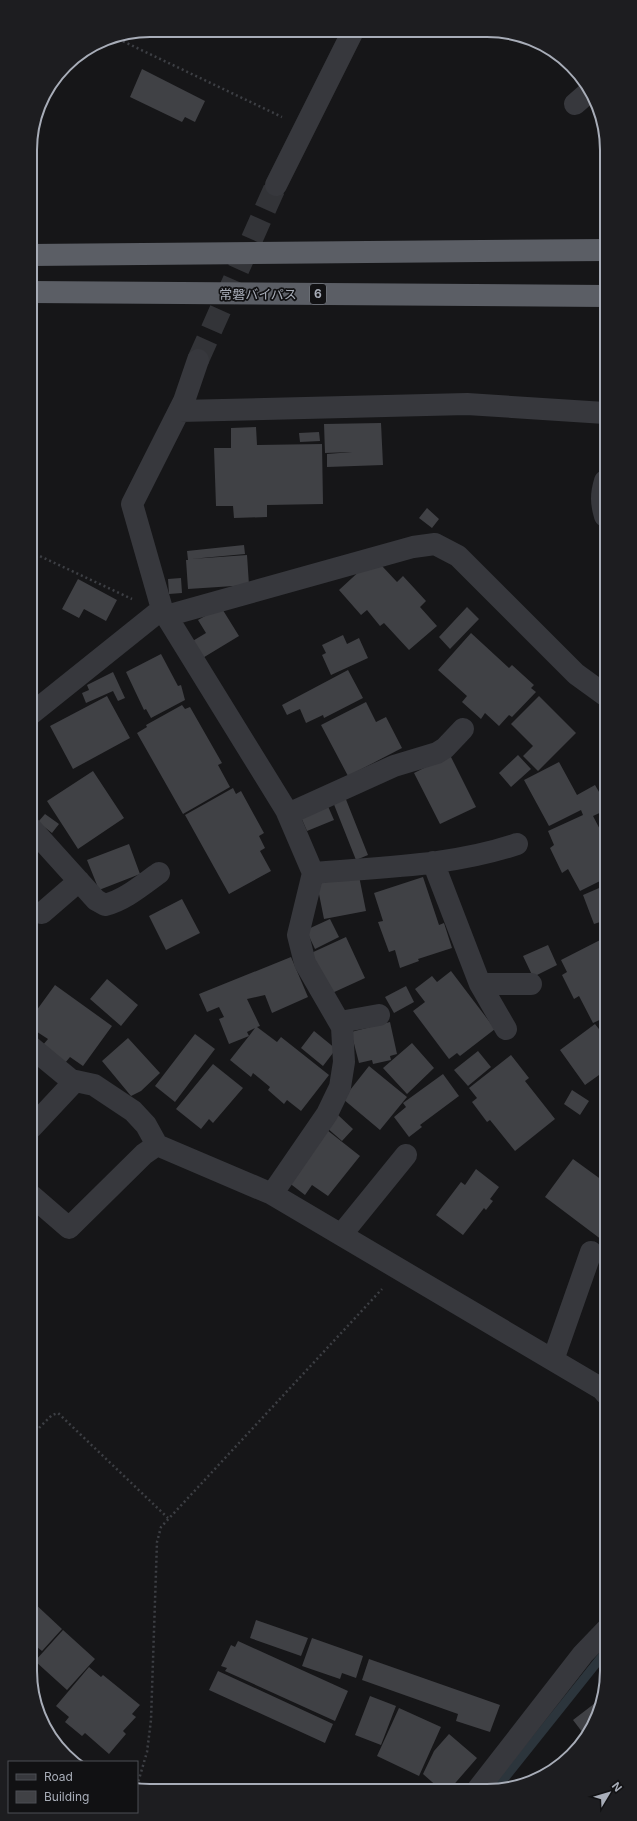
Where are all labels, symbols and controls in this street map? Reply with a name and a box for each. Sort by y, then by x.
road number: 6 [310,284,326,304]
street label: 常磐バイパス [219,286,297,302]
legend [8,1761,138,1813]
text: Road [44,1769,73,1784]
north arrow [589,1773,629,1813]
text: N [609,1779,625,1794]
text: Building [44,1789,89,1804]

